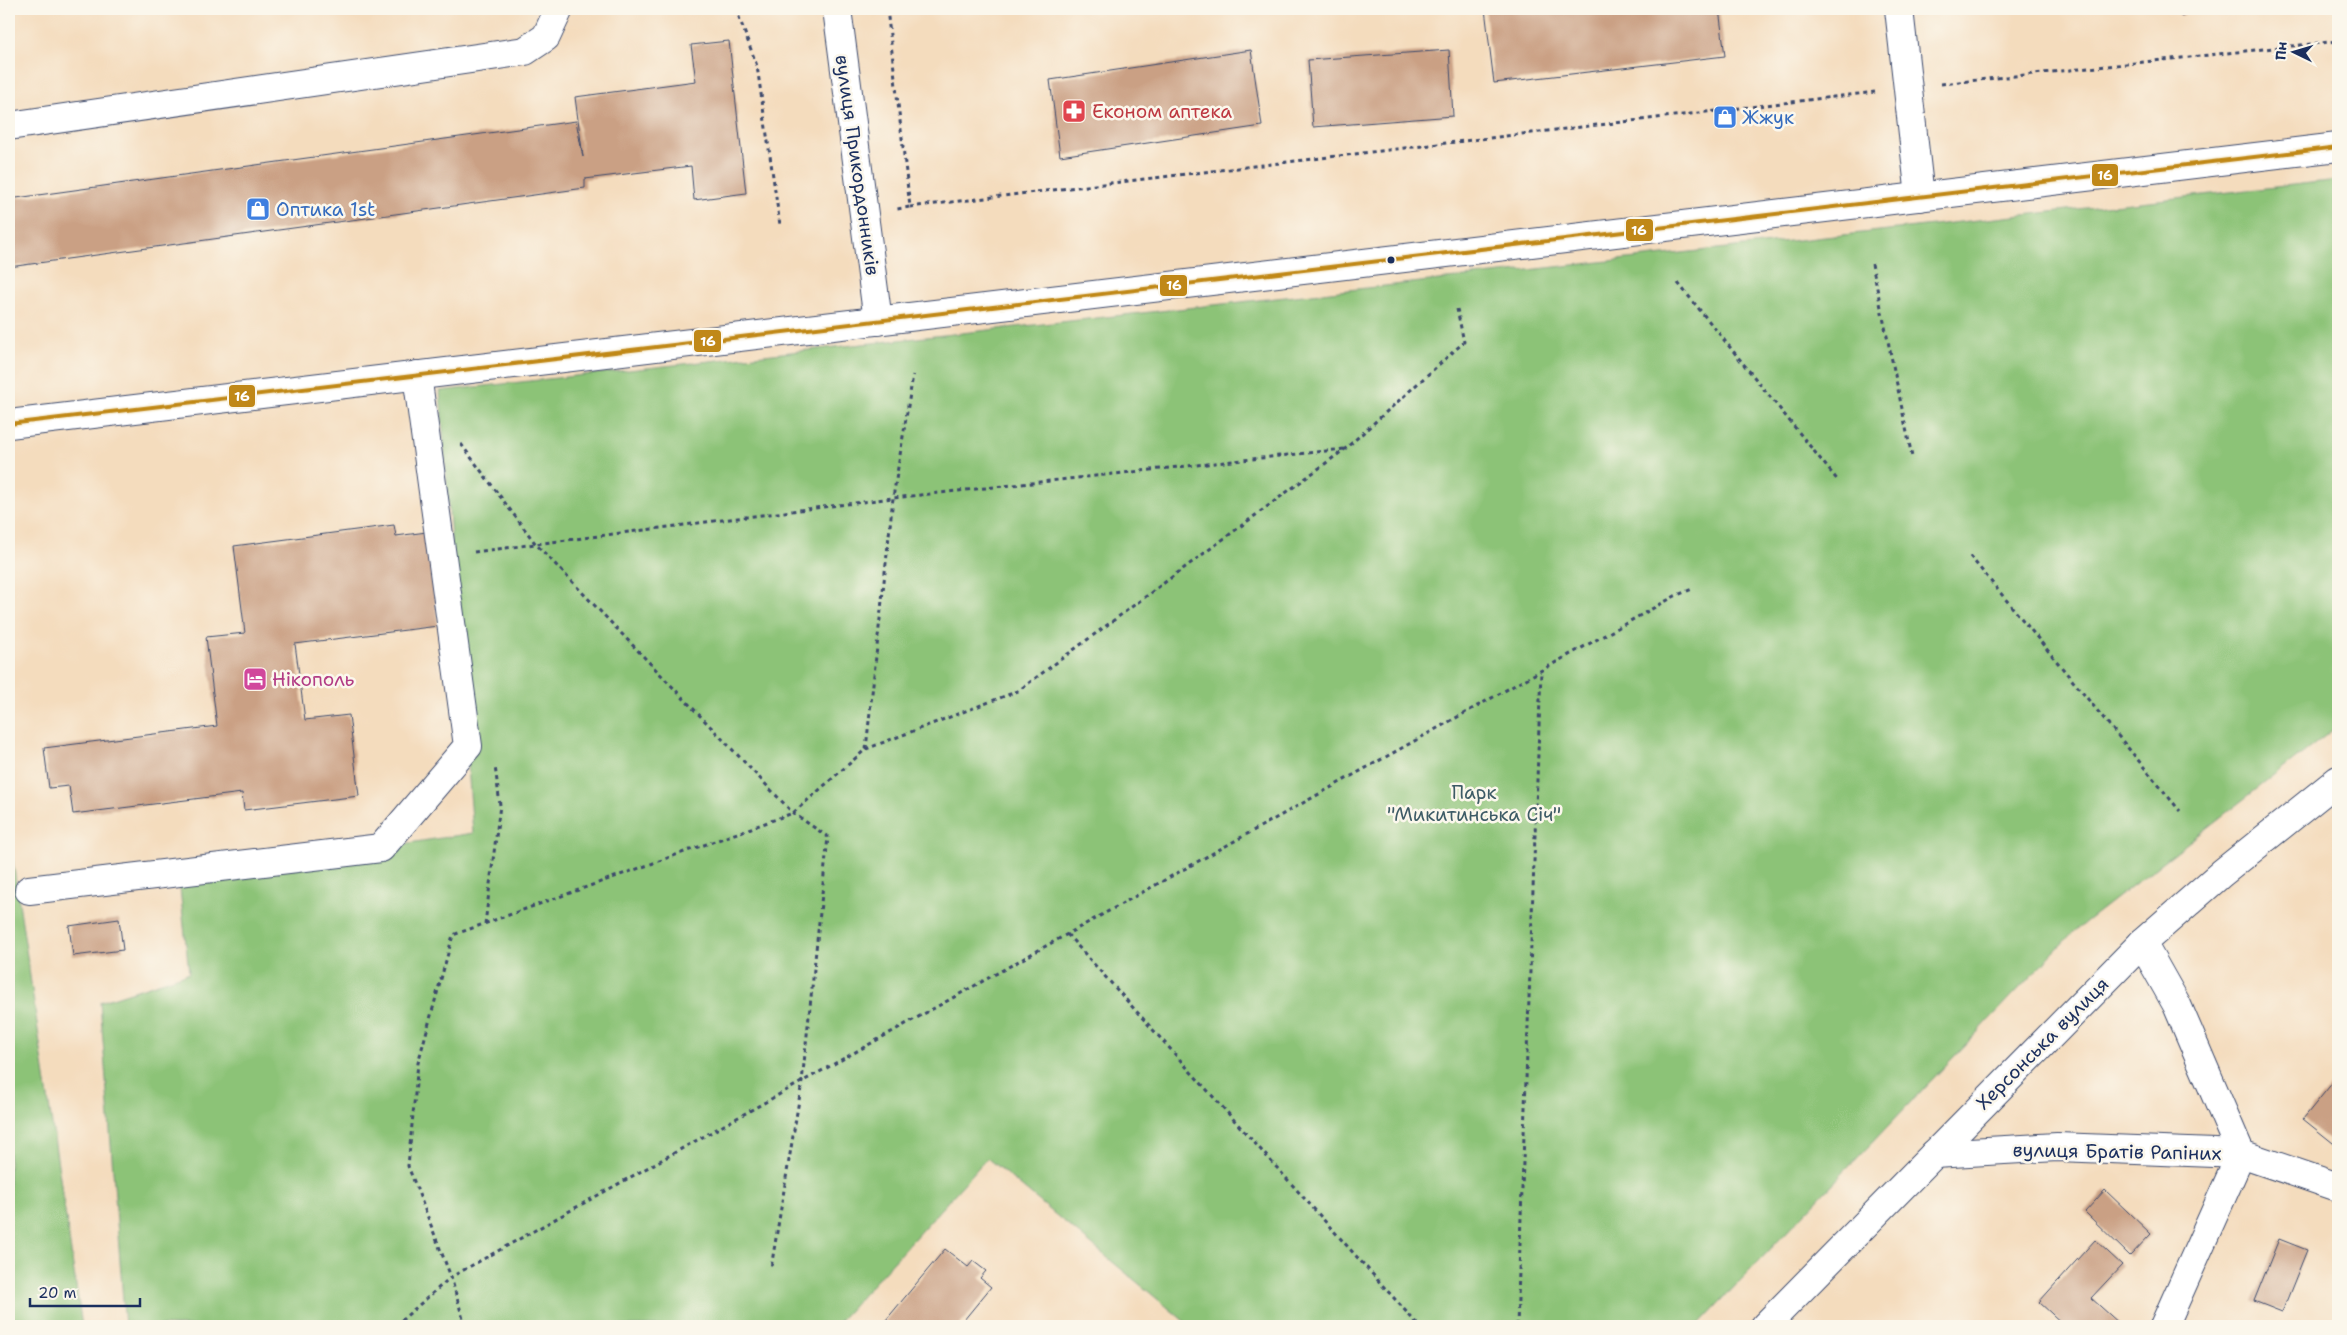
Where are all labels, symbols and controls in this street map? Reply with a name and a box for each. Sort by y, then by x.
north arrow [2270,28,2320,78]
text: Пн [2271,41,2291,61]
street label: вулиця Прикордонників [830,53,885,277]
pharmacy icon: Економ аптека [1061,98,1087,124]
place label: Економ аптека [1092,99,1232,124]
shop icon: Жжук [1712,104,1738,130]
place label: Жжук [1742,105,1794,130]
line badge: 16 [2091,163,2119,187]
text: 16 [2097,166,2113,184]
shop icon: Оптика 1st [245,196,271,222]
place label: Оптика 1st [276,197,375,222]
line badge: 16 [1625,218,1654,242]
text: 16 [1631,221,1647,239]
unlabelled marker [1386,255,1396,265]
line badge: 16 [1159,274,1188,297]
text: 16 [1166,276,1182,294]
line badge: 16 [693,329,722,353]
text: 16 [700,332,716,350]
line badge: 16 [228,384,256,408]
text: 16 [234,387,250,405]
hotel icon: Нікополь [242,666,268,692]
place label: Нікополь [272,667,354,692]
park label: Парк "Микитинська Січ" [1387,780,1561,827]
street label: Херсонська вулиця [1971,972,2114,1115]
street label: вулиця Братів Рапіних [2012,1137,2222,1166]
scale bar [30,1275,140,1307]
text: 20 m [38,1283,77,1303]

